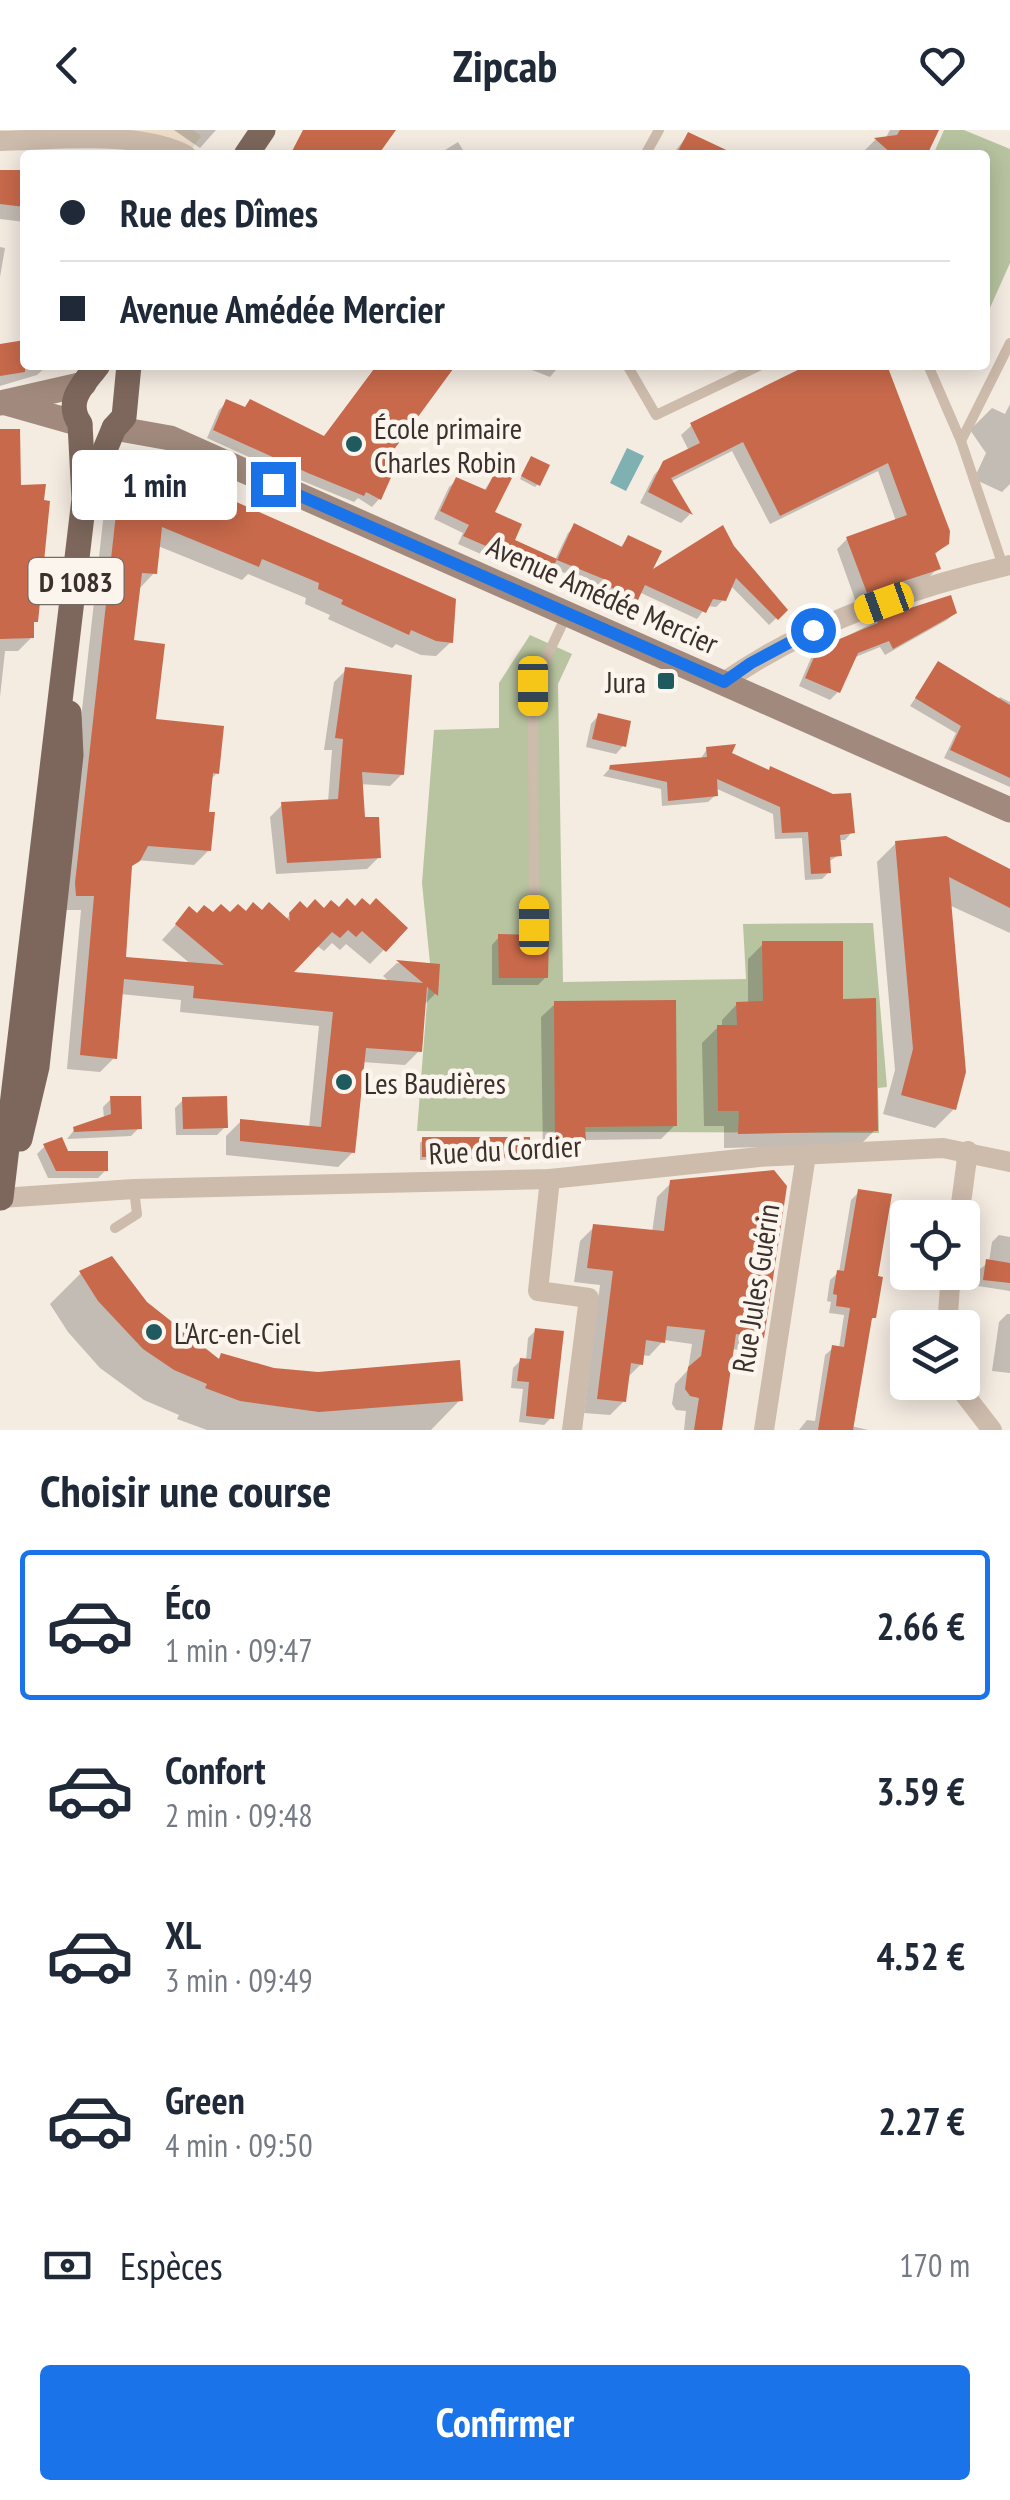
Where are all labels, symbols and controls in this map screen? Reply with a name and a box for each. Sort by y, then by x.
text: Zipcab [453,36,557,94]
icon: back [40,38,95,93]
icon: heart [915,38,970,93]
text: Rue des Dîmes [120,188,318,237]
text: Avenue Amédée Mercier [120,284,445,333]
place label: École primaire Charles Robin [374,408,522,481]
marker: École primaire Charles Robin [343,433,365,455]
callout: 1 min [73,449,238,519]
route end [251,462,296,507]
text: 1 min [122,464,187,506]
street label: Avenue Amédée Mercier [481,526,725,663]
road number: D 1083 [28,558,124,604]
car [851,579,917,627]
route start [791,608,836,653]
car [518,656,548,716]
place label: Jura [605,662,646,701]
marker: Jura [655,670,677,692]
car [519,895,549,955]
place label: Les Baudières [364,1063,506,1102]
marker: Les Baudières [333,1071,355,1093]
street label: Rue du Cordier [428,1125,583,1172]
map controls [890,1200,980,1400]
button: locate [890,1200,980,1290]
street label: Rue Jules Guérin [722,1201,788,1375]
button: layers [890,1310,980,1400]
place label: L'Arc-en-Ciel [174,1313,301,1352]
marker: L'Arc-en-Ciel [143,1321,165,1343]
text: Choisir une course [40,1461,331,1519]
icon: car [45,1580,135,1670]
text: Éco [165,1580,211,1629]
text: 2.66 € [876,1601,965,1650]
text: 1 min · 09:47 [165,1629,313,1671]
icon: car [45,1745,135,1835]
text: Confort [165,1745,265,1794]
text: 3.59 € [876,1766,965,1815]
text: 2 min · 09:48 [165,1794,313,1836]
icon: car [45,1910,135,2000]
text: XL [165,1910,201,1959]
text: 4.52 € [876,1931,965,1980]
text: 3 min · 09:49 [165,1959,313,2001]
icon: car [45,2075,135,2165]
text: Green [165,2075,245,2124]
text: 2.27 € [878,2096,965,2145]
text: 4 min · 09:50 [165,2124,313,2166]
icon: cash [40,2238,95,2293]
text: Espèces [120,2241,223,2290]
text: 170 m [899,2244,970,2286]
button: Confirmer [40,2365,970,2480]

